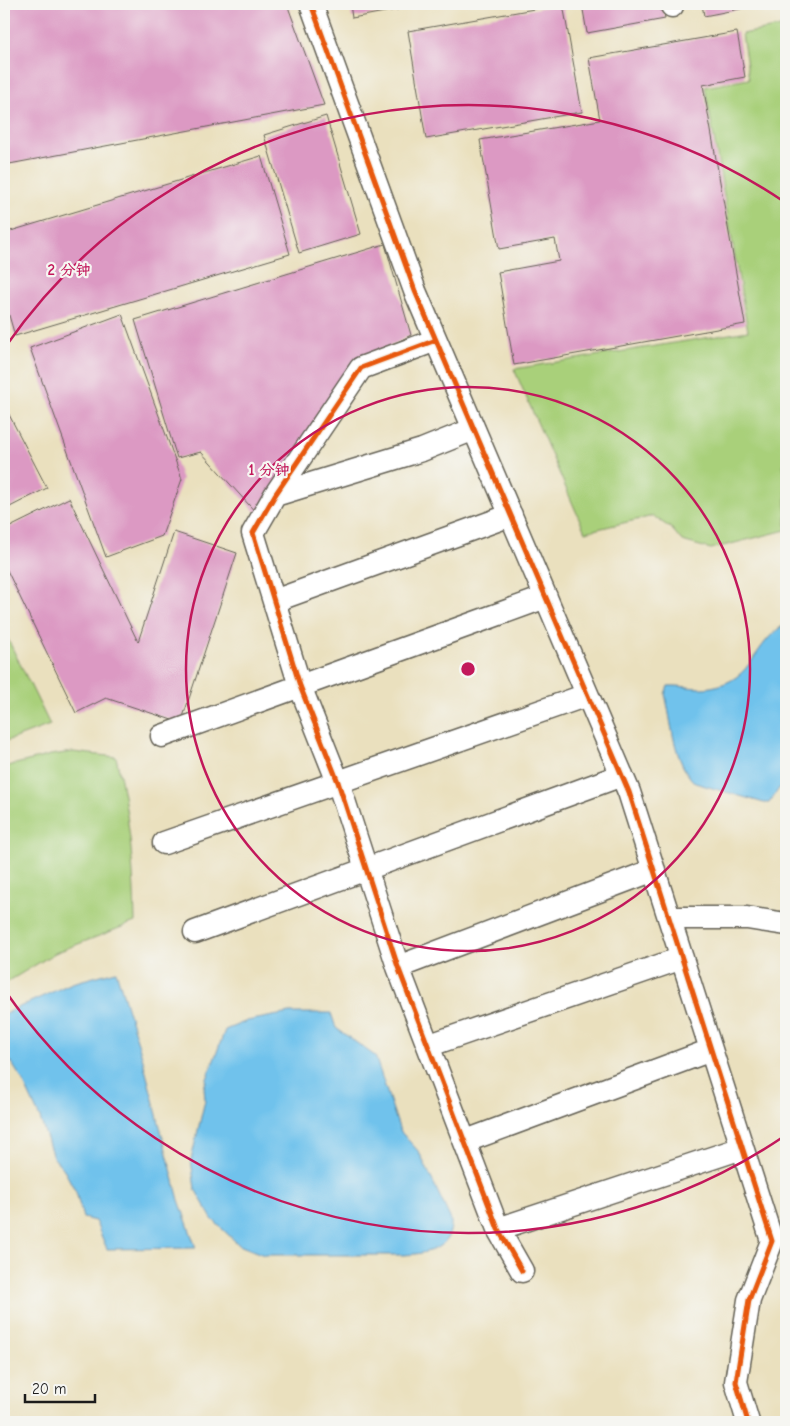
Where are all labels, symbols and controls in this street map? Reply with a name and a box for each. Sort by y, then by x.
text: 2 分钟 [48,261,90,279]
text: 1 分钟 [248,461,290,479]
centre of rings [459,660,477,678]
scale bar [25,1371,95,1403]
text: 20 m [32,1380,66,1398]

